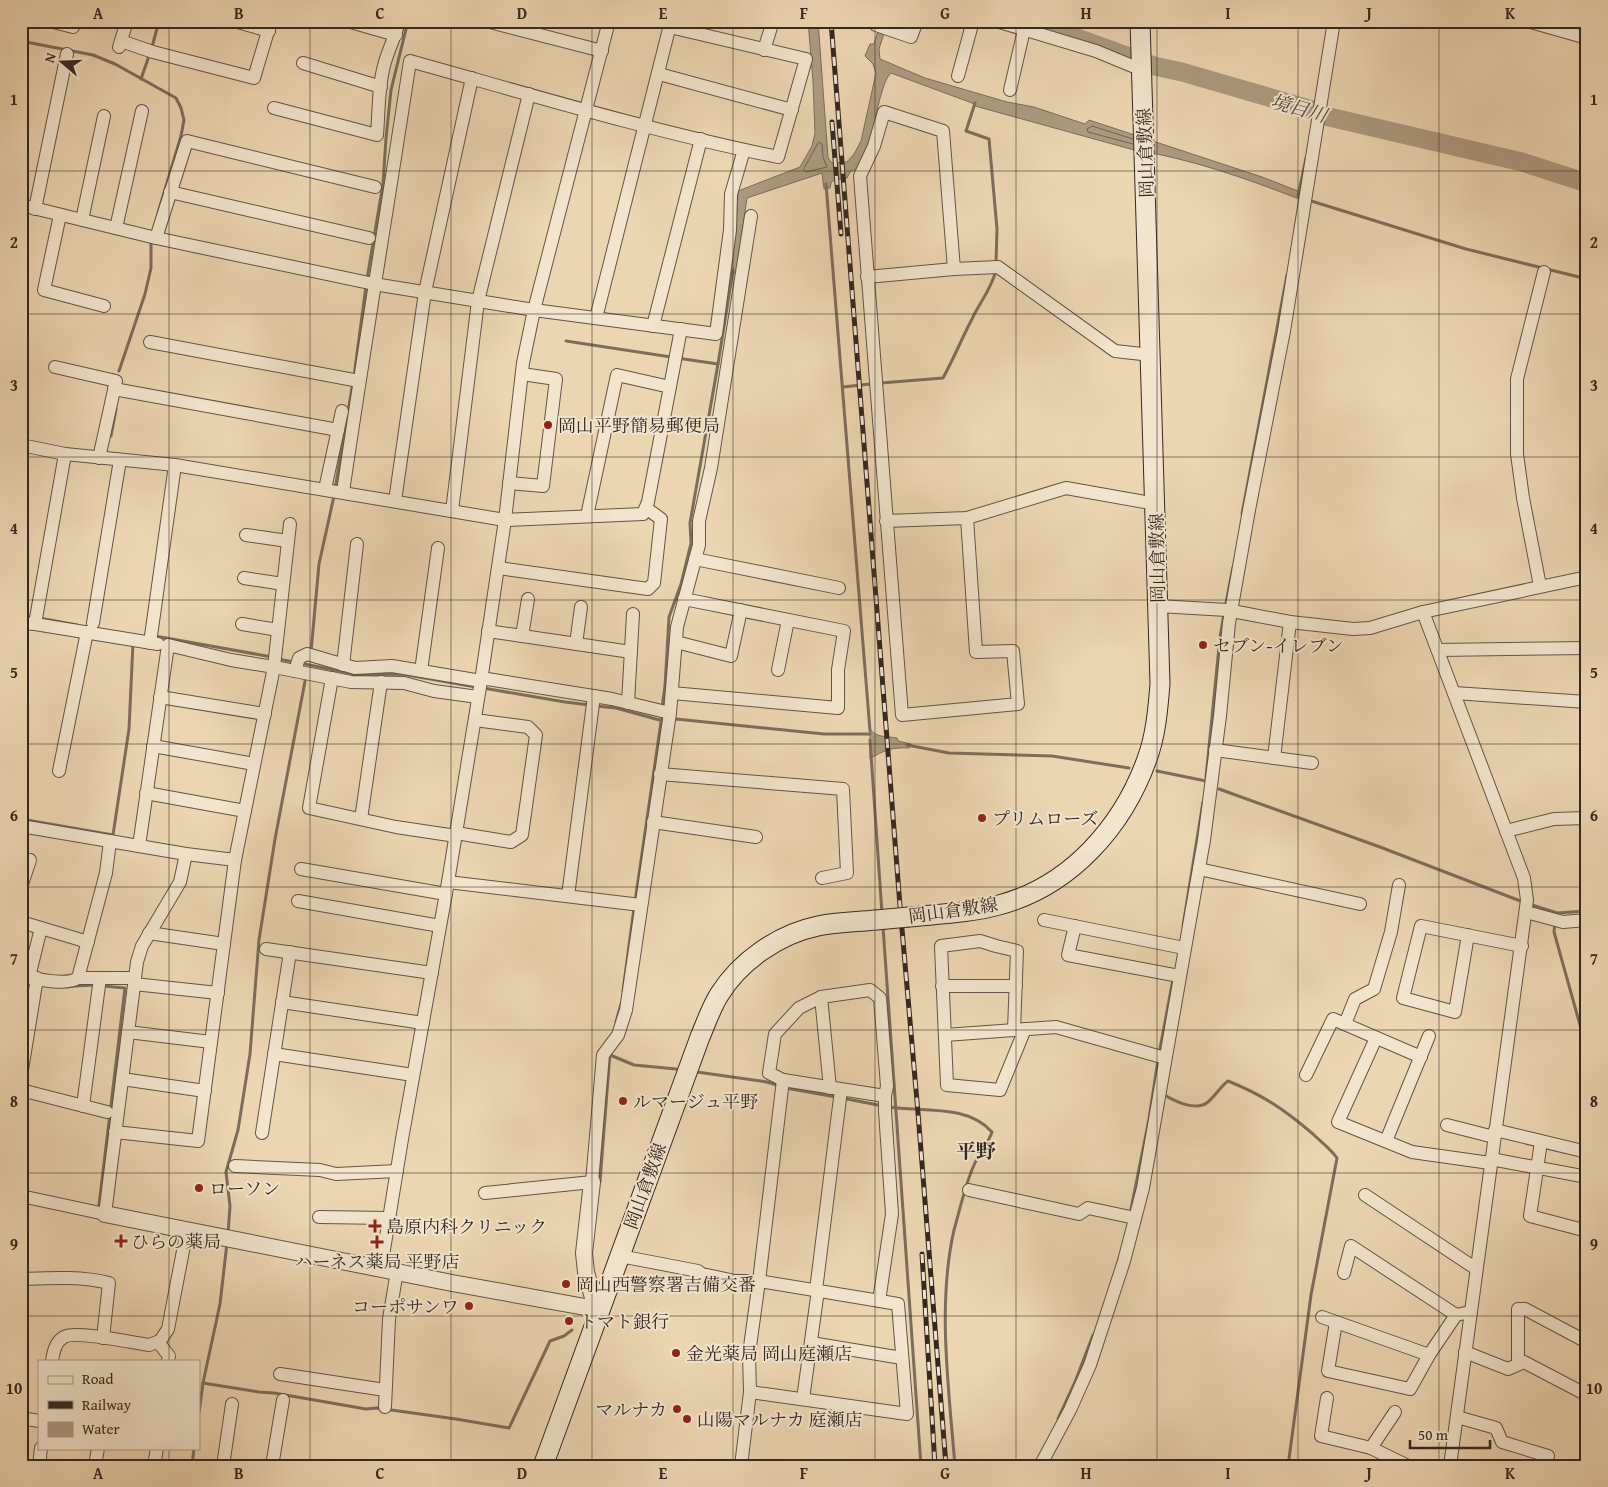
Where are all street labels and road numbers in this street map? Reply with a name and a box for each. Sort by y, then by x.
street label: 岡山倉敷線 [1130,108,1160,198]
street label: 岡山倉敷線 [1143,513,1171,603]
street label: 岡山倉敷線 [907,890,999,930]
street label: 岡山倉敷線 [617,1139,673,1233]

